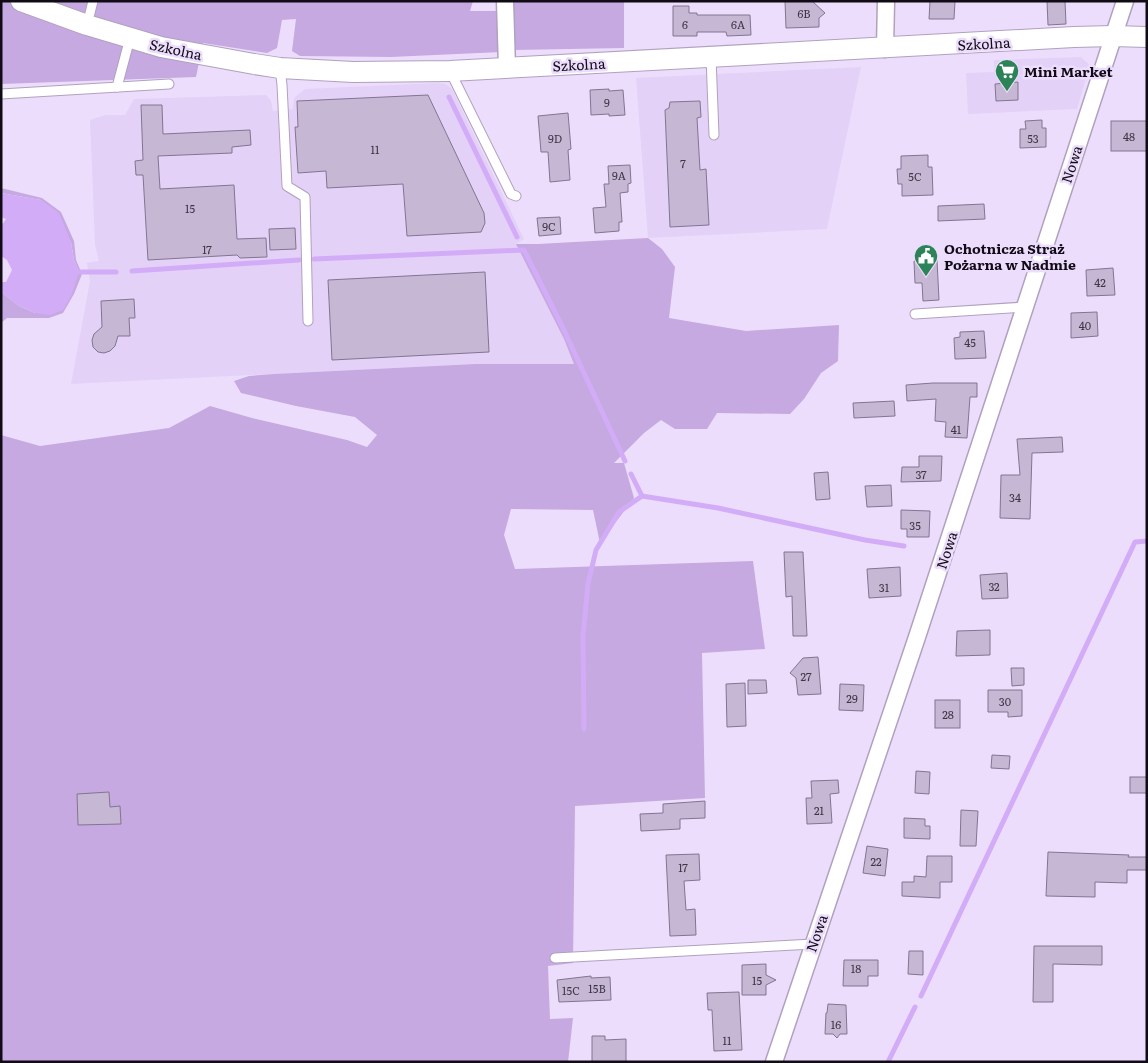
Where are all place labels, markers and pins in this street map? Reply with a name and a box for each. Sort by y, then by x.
supermarket icon: Mini Market [994,58,1020,92]
place label: Mini Market [1024,61,1113,81]
place label: Ochotnicza Straż Pożarna w Nadmie [944,238,1076,274]
public building icon: Ochotnicza Straż Pożarna w Nadmie [913,243,939,277]

